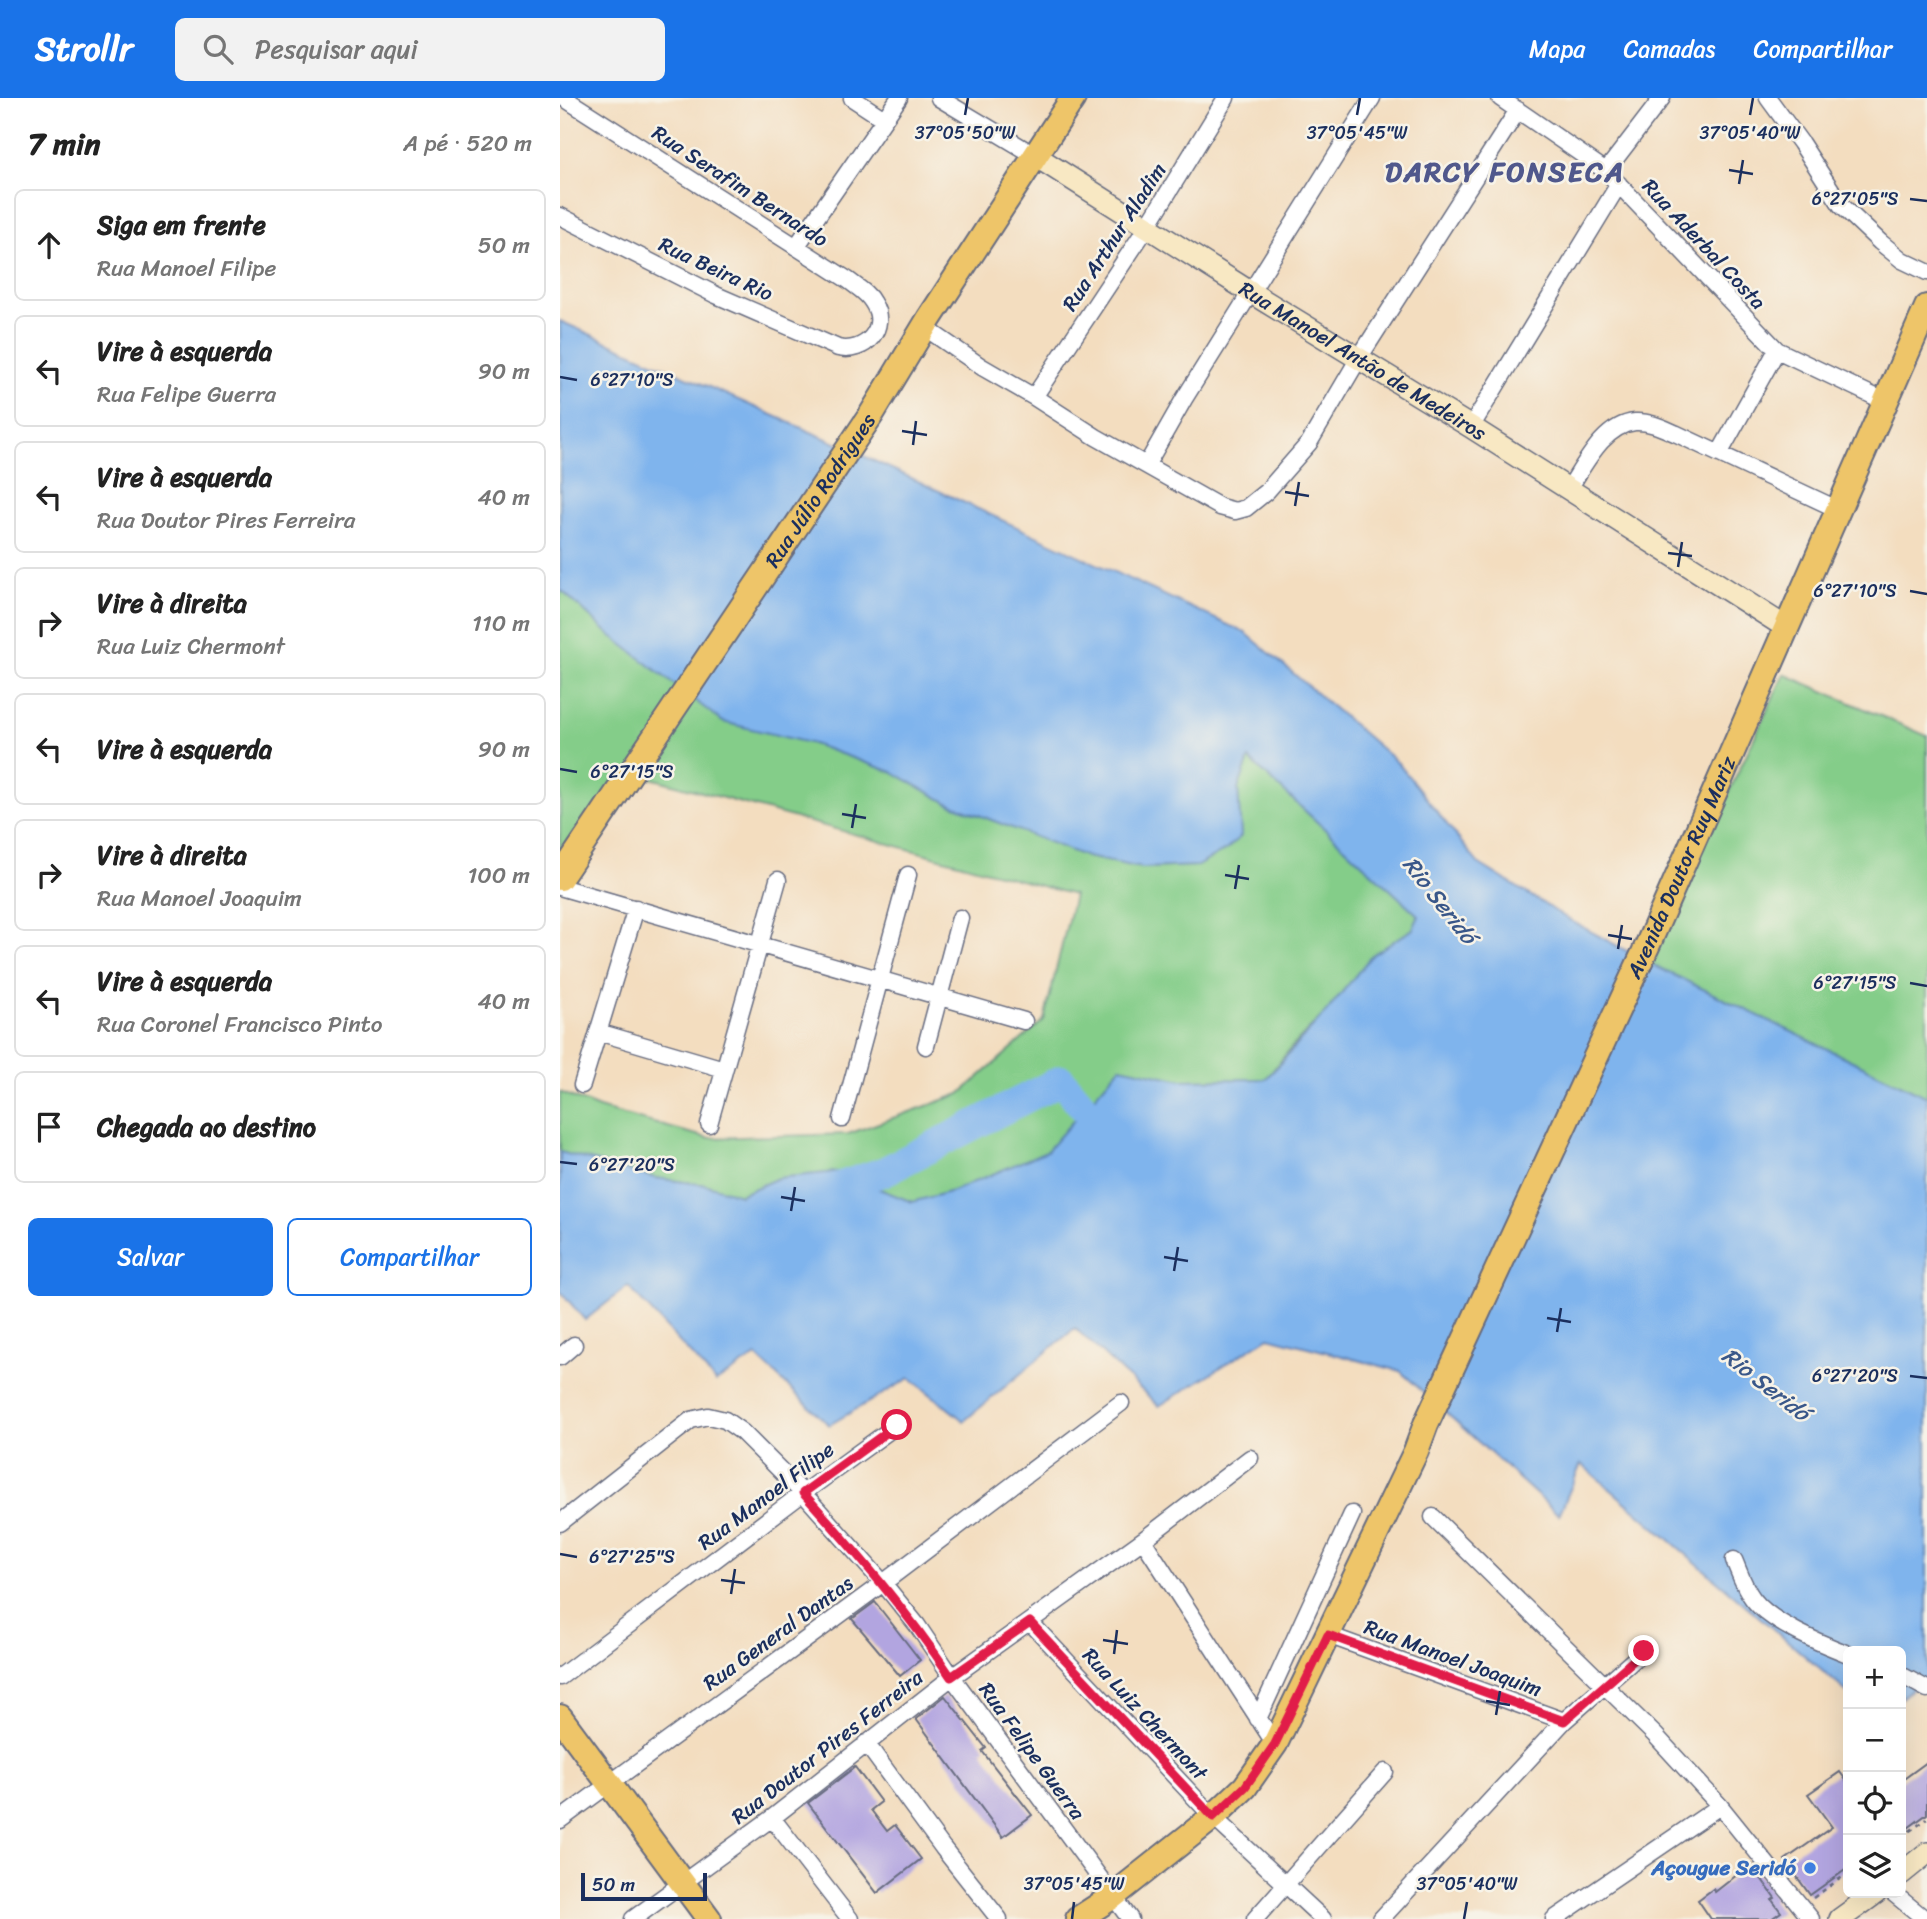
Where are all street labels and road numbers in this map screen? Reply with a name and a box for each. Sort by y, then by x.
street label: Rua Serafim Bernardo [644,114,836,258]
street label: Rua Arthur Aladim [1051,155,1177,319]
street label: Rua Aderbal Costa [1632,169,1776,319]
street label: Rua Beira Rio [652,226,780,312]
street label: Rua Manoel Antão de Medeiros [1231,270,1495,452]
street label: Rua Júlio Rodrigues [754,405,887,576]
street label: Avenida Doutor Ruy Mariz [1615,749,1748,986]
street label: Rua Manoel Filipe [689,1431,843,1560]
street label: Rua General Dantas [695,1565,862,1701]
street label: Rua Manoel Joaquim [1359,1608,1547,1708]
street label: Rua Luiz Chermont [1073,1638,1218,1791]
street label: Rua Doutor Pires Ferreira [722,1659,932,1835]
street label: Rua Felipe Guerra [969,1674,1096,1829]

